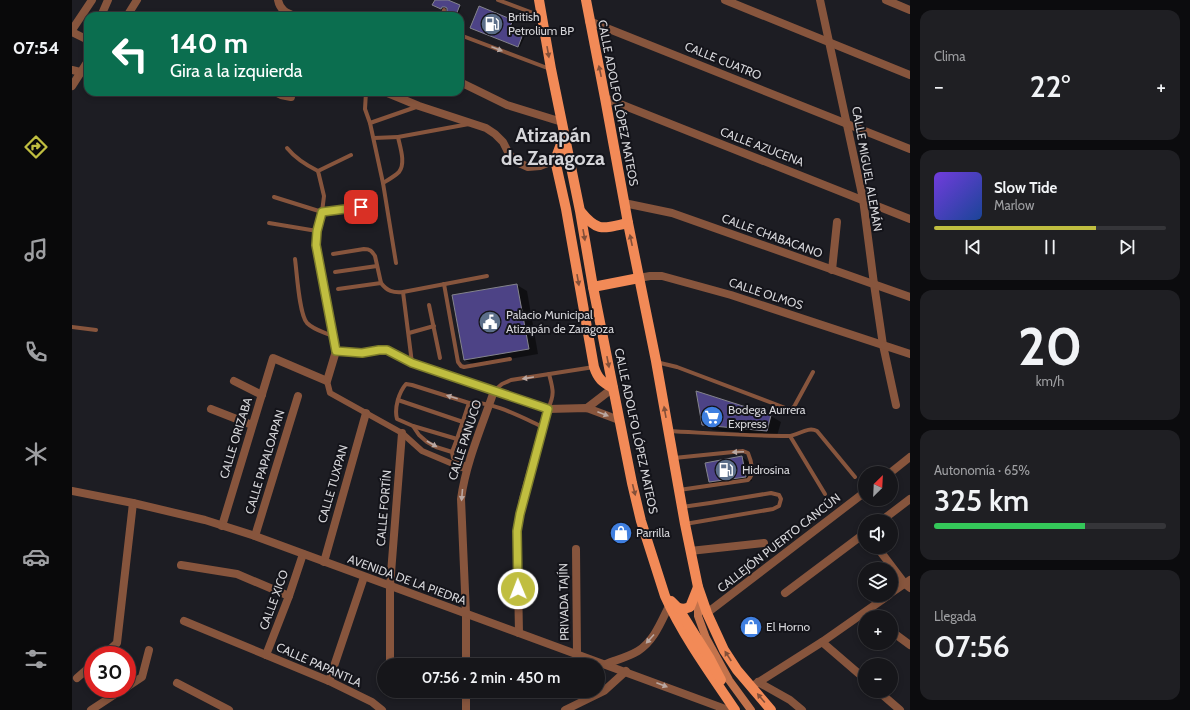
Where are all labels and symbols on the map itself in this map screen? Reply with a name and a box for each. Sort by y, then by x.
place label: British Petrolium BP [508,9,574,38]
fuel station icon: British Petrolium BP [479,11,505,37]
street label: CALLE ADOLFO LÓPEZ MATEOS [595,18,642,187]
street label: CALLE CUATRO [683,38,764,83]
one-way arrow [491,46,503,52]
one-way arrow [545,46,551,58]
one-way arrow [596,64,602,77]
street label: CALLE MIGUEL ALEMÁN [849,105,886,233]
district label: Atizapán de Zaragoza [501,123,605,170]
street label: CALLE AZUCENA [718,124,807,170]
pin [344,190,378,224]
street label: CALLE CHABACANO [720,210,825,261]
one-way arrow [581,229,587,241]
one-way arrow [628,233,634,246]
one-way arrow [575,274,581,287]
street label: CALLE OLMOS [727,274,805,313]
place label: Palacio Municipal Atizapán de Zaragoza [506,307,614,336]
public building icon: Palacio Municipal Atizapán de Zaragoza [477,309,503,335]
street label: CALLE ADOLFO LÓPEZ MATEOS [612,347,661,515]
one-way arrow [605,356,611,369]
one-way arrow [522,375,534,381]
one-way arrow [445,394,457,400]
street label: CALLE ORIZABA [216,395,255,480]
street label: CALLE PANUCO [444,398,485,482]
place label: Bodega Aurrera Express [728,402,806,431]
supermarket icon: Bodega Aurrera Express [699,404,725,430]
one-way arrow [661,405,667,418]
street label: CALLE PAPALOAPAN [242,408,288,516]
one-way arrow [598,412,610,418]
one-way arrow [426,440,438,447]
street label: CALLE TUXPAN [314,443,351,525]
one-way arrow [732,449,744,456]
fuel station icon: Hidrosina [713,457,739,483]
place label: Hidrosina [742,462,790,477]
north arrow [858,466,898,506]
street label: CALLE FORTÍN [373,469,394,547]
one-way arrow [631,484,637,496]
one-way arrow [458,489,465,501]
street label: CALLEJÓN PUERTO CANCÚN [714,490,843,595]
shop icon: Parrilla [608,520,634,546]
place label: Parrilla [636,525,670,540]
street label: AVENIDA DE LA PIEDRA [346,551,469,608]
street label: PRIVADA TAJÍN [555,563,572,641]
street label: CALLE XICO [256,568,291,632]
position arrow [497,568,539,610]
shop icon: El Horno [738,614,764,640]
place label: El Horno [766,619,811,634]
one-way arrow [646,635,655,644]
street label: CALLE PAPANTLA [274,639,365,690]
speed limit sign: 30 [84,646,136,698]
one-way arrow [724,650,732,661]
one-way arrow [657,683,669,689]
one-way arrow [756,693,765,704]

